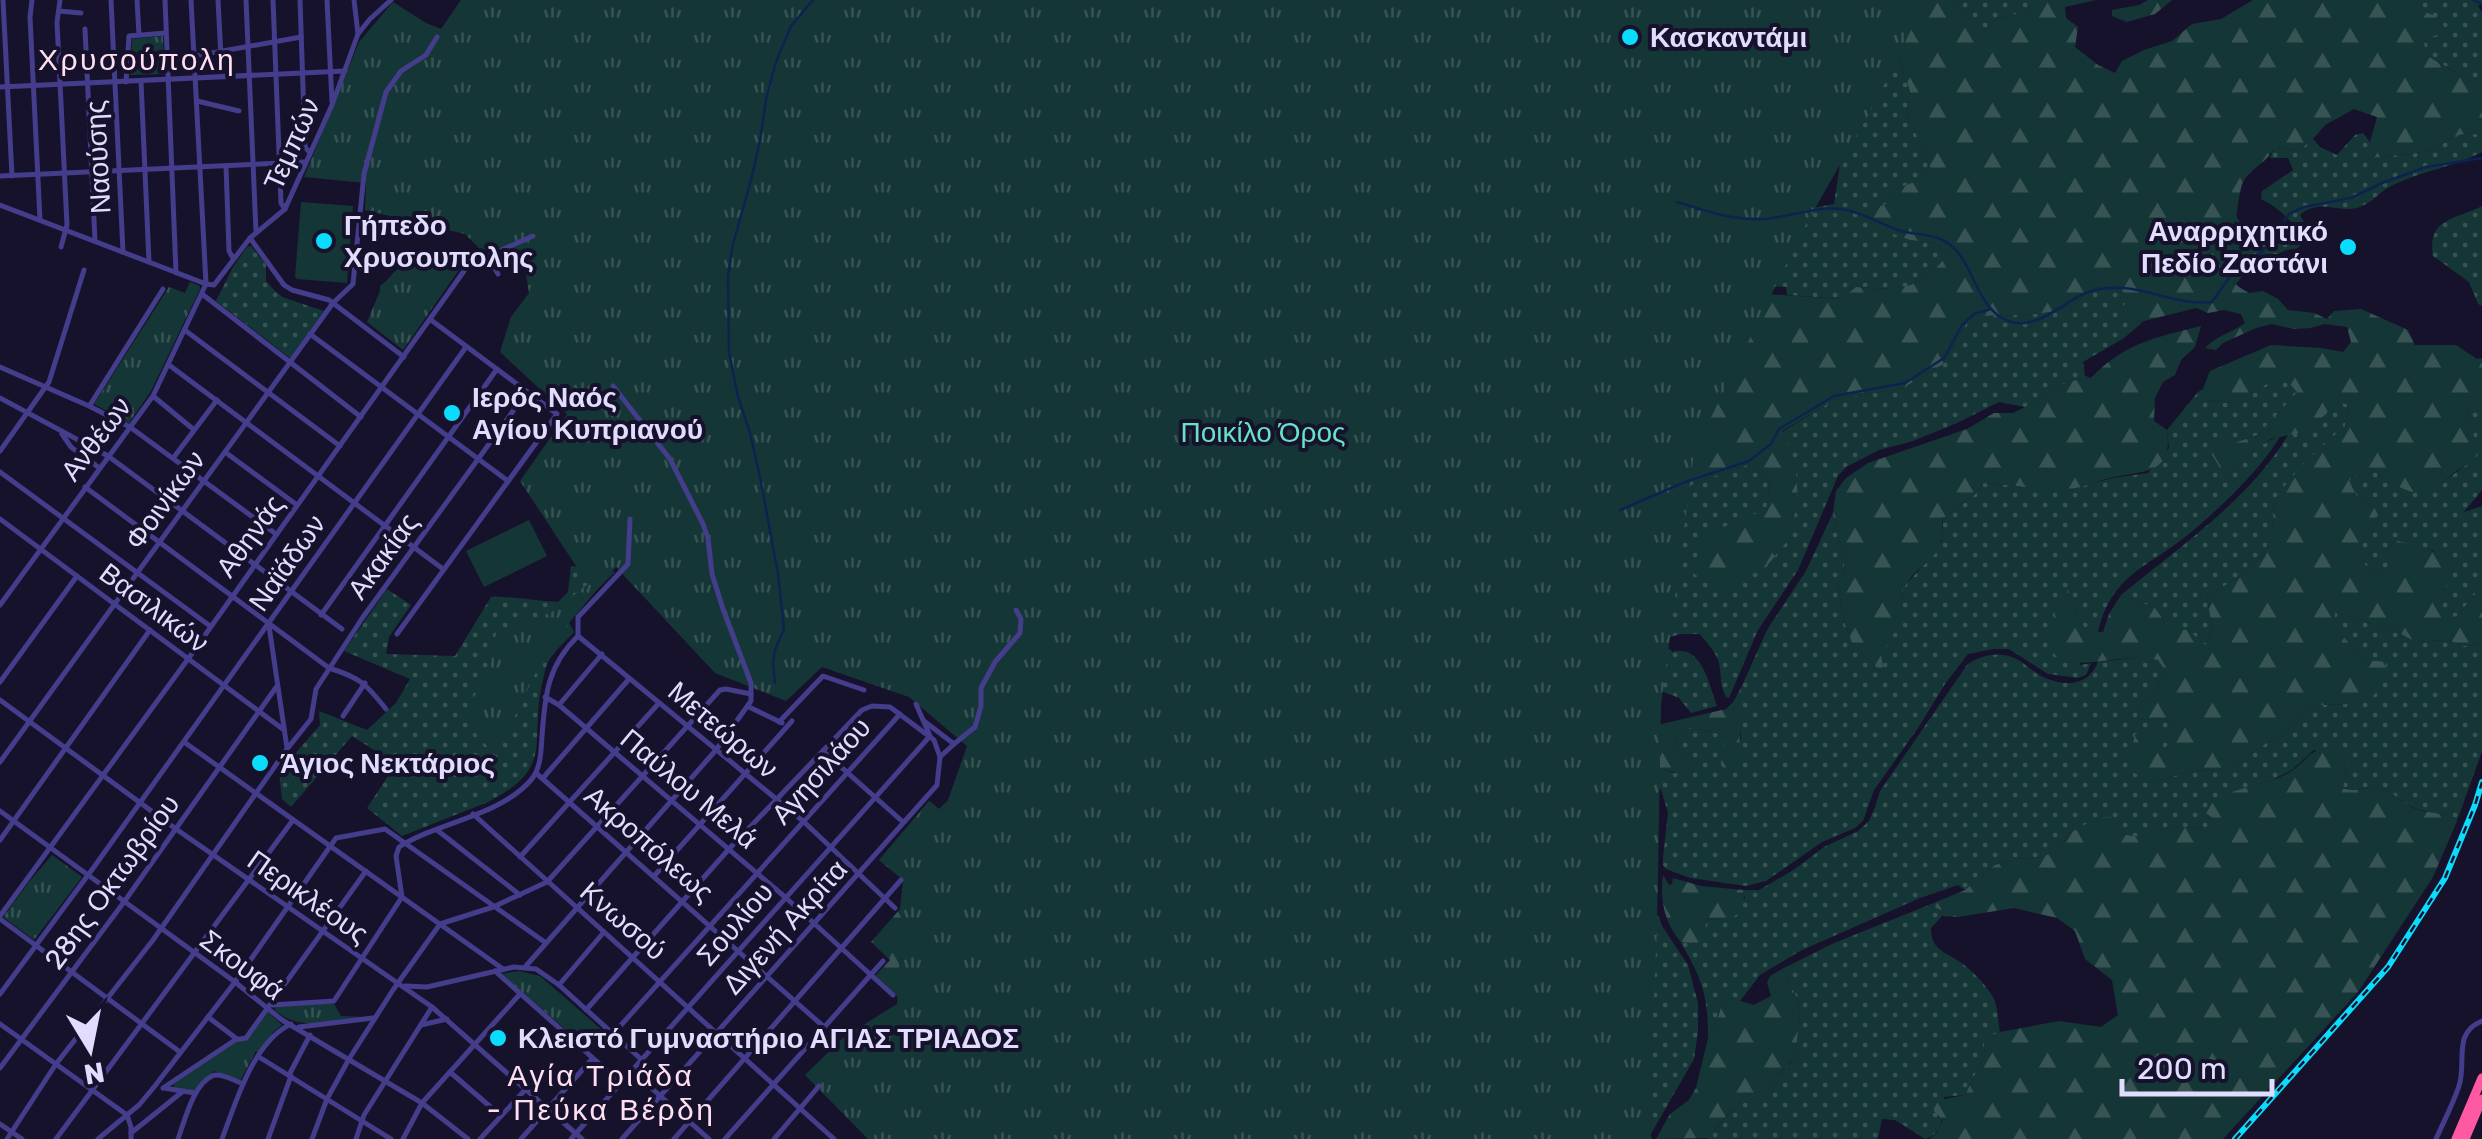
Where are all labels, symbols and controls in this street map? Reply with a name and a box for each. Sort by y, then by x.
place label: Κασκαντάμι [1650,21,1807,54]
marker: Κασκαντάμι [1619,26,1641,48]
district label: Χρυσούπολη [38,42,236,78]
street label: Τεμπών [257,93,327,195]
street label: Ναούσης [79,99,117,215]
place label: Γήπεδο Χρυσουπολης [344,209,534,274]
place label: Αναρριχητικό Πεδίο Ζαστάνι [2141,215,2328,280]
marker: Γήπεδο Χρυσουπολης [313,230,335,252]
marker: Αναρριχητικό Πεδίο Ζαστάνι [2337,236,2359,258]
place label: Ιερός Ναός Αγίου Κυπριανού [472,381,703,446]
street label: Ανθέων [54,391,138,487]
marker: Ιερός Ναός Αγίου Κυπριανού [441,402,463,424]
park label: Ποικίλο Όρος [1181,416,1345,449]
street label: Φοινίκων [118,444,212,556]
street label: Αθηνάς [209,488,291,584]
street label: Ακακίας [341,506,425,606]
street label: Ναϊάδων [242,508,332,618]
street label: Βασιλικών [93,556,215,660]
street label: Μετεώρων [661,675,785,785]
street label: Αγησιλάου [765,711,877,831]
street label: Παύλου Μελά [614,722,764,856]
place label: Άγιος Νεκτάριος [280,747,495,780]
marker: Άγιος Νεκτάριος [249,752,271,774]
street label: Ακροπόλεως [578,779,720,909]
street label: 28ης Οκτωβρίου [38,788,186,976]
street label: Περικλέους [241,843,375,951]
street label: Διγενή Ακρίτα [716,853,854,1001]
street label: Κνωσού [573,875,673,967]
street label: Σουλίου [690,876,780,972]
street label: Σκουφά [194,923,290,1007]
north arrow [40,999,140,1099]
place label: Κλειστό Γυμναστήριο ΑΓΙΑΣ ΤΡΙΑΔΟΣ [518,1022,1019,1055]
marker: Κλειστό Γυμναστήριο ΑΓΙΑΣ ΤΡΙΑΔΟΣ [487,1027,509,1049]
scale bar [2122,1034,2272,1096]
text: 200 m [2137,1051,2227,1087]
text: N [81,1055,107,1091]
district label: Αγία Τριάδα - Πεύκα Βέρδη [487,1058,715,1128]

